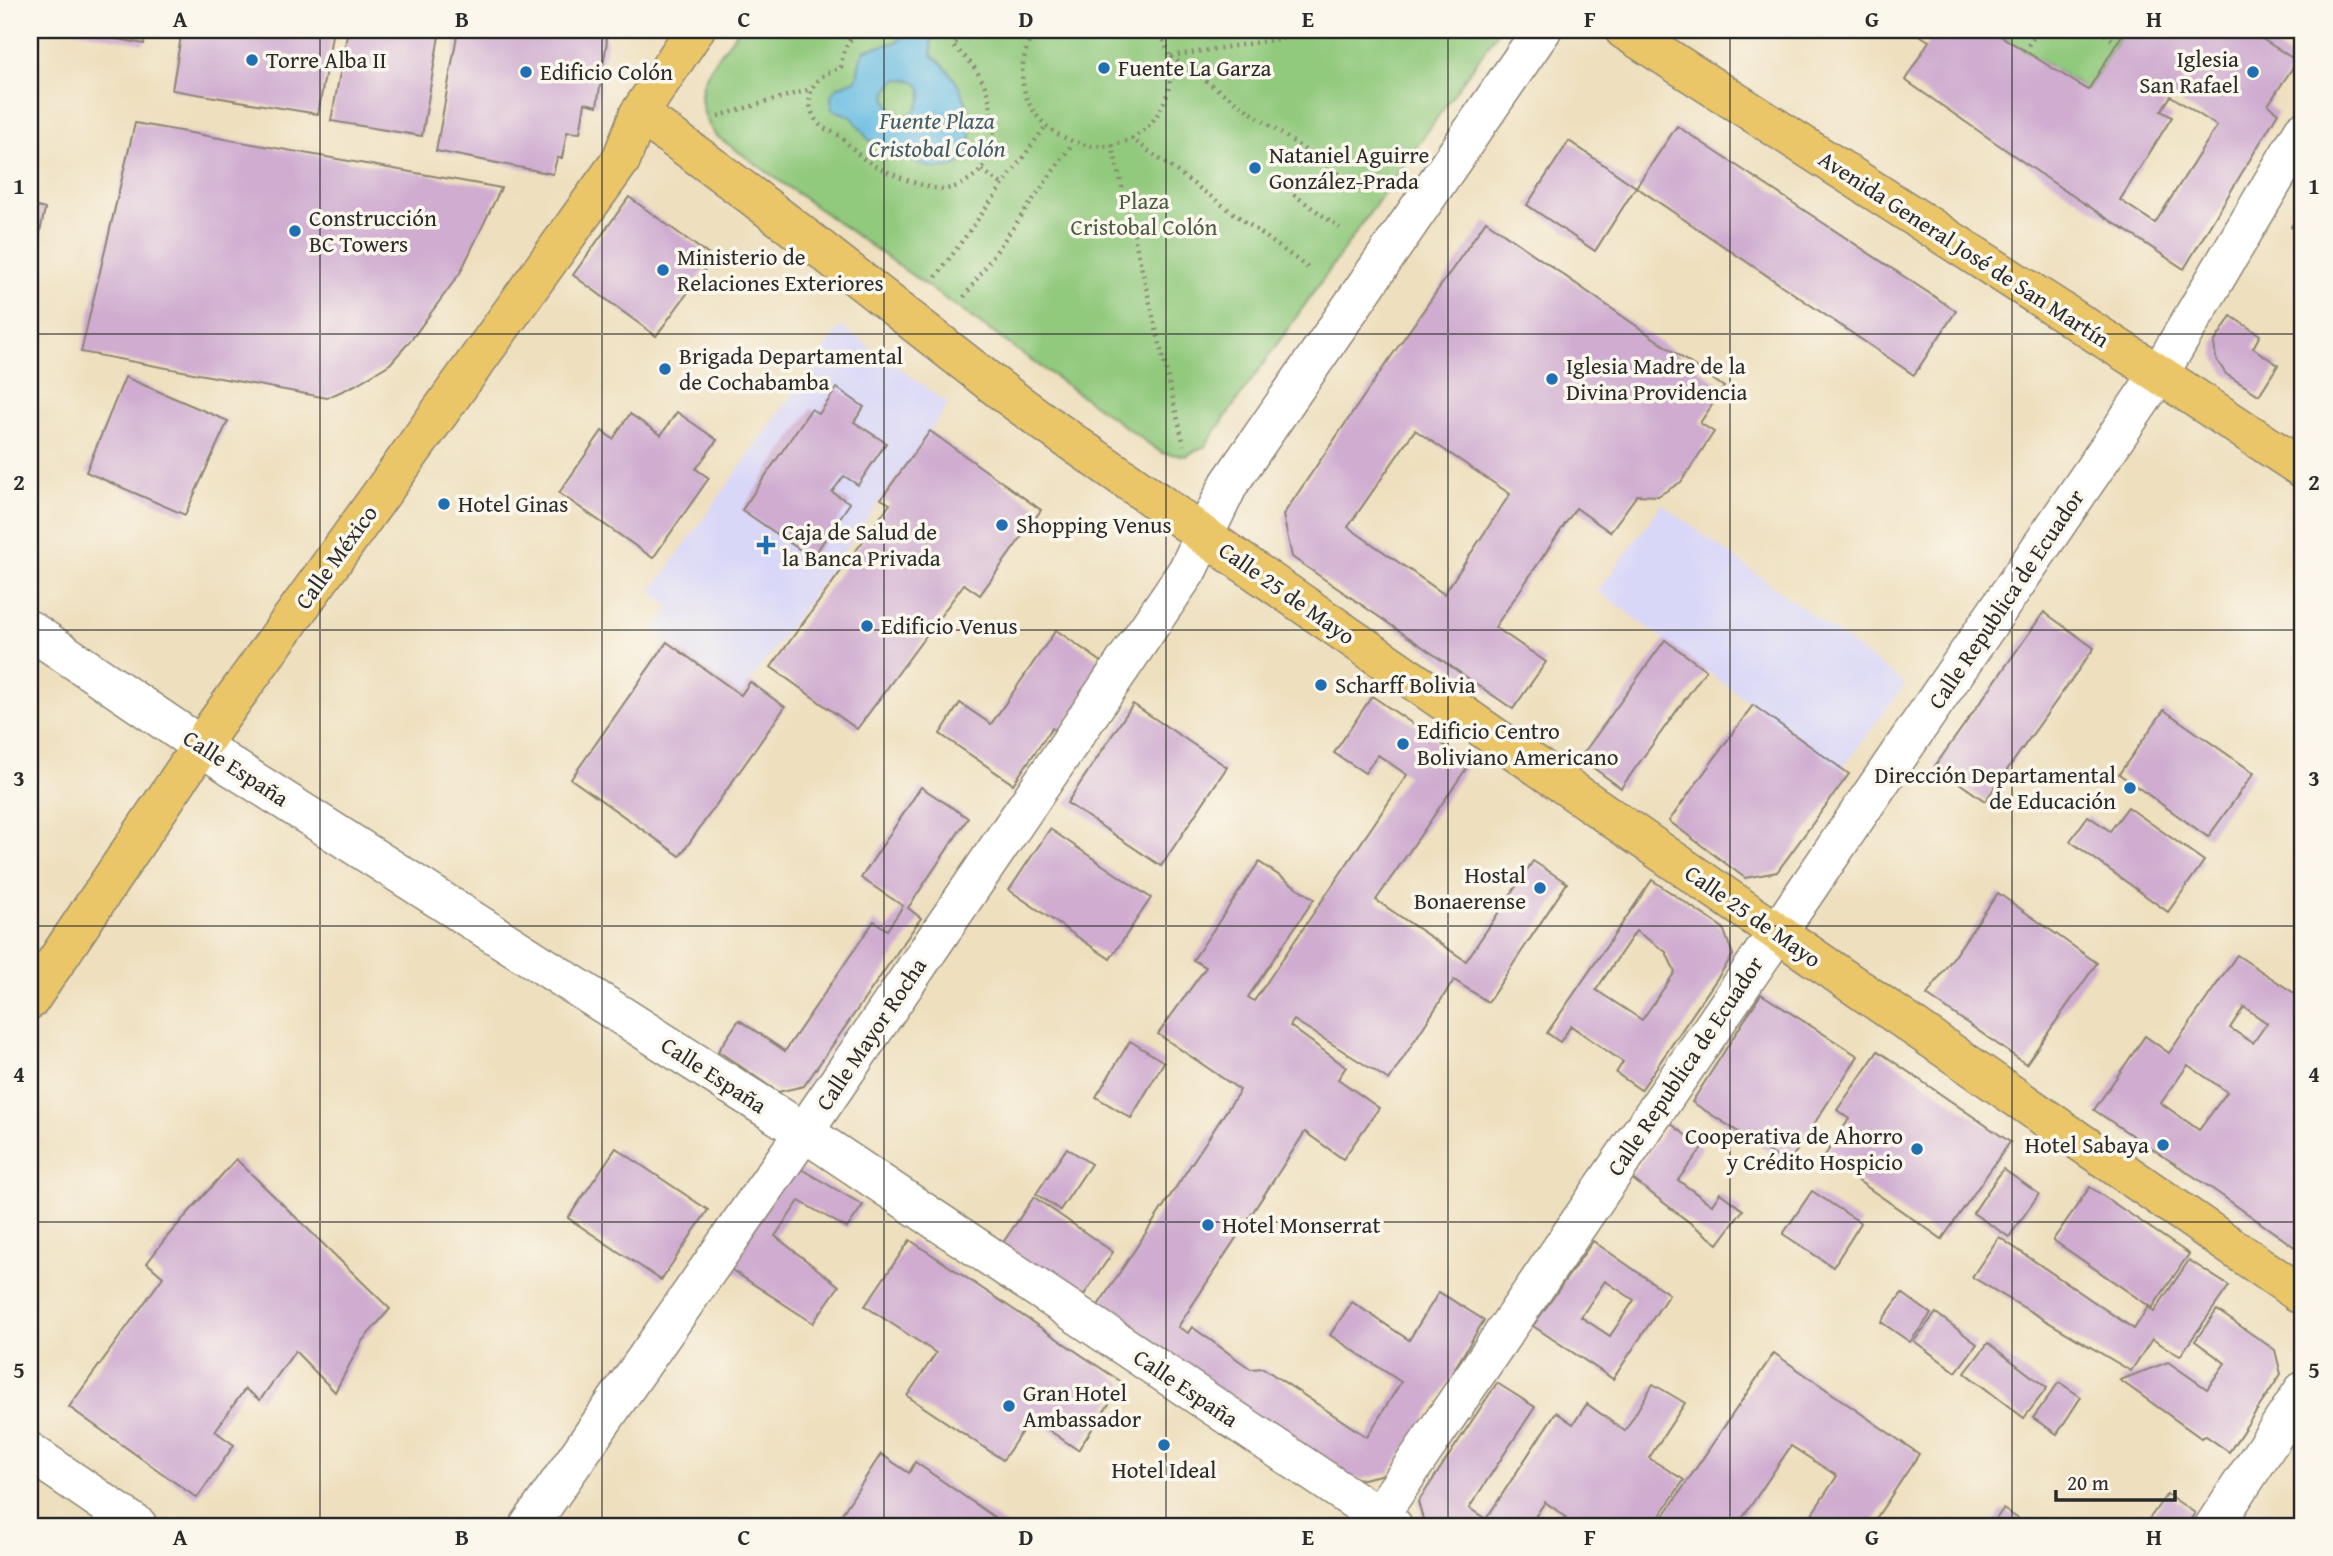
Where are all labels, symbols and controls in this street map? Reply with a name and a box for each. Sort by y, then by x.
text: A [173,2,188,35]
text: B [455,2,469,35]
text: C [737,2,751,35]
text: D [1019,2,1034,35]
text: E [1302,2,1314,35]
text: F [1584,2,1596,35]
text: G [1865,2,1879,35]
text: H [2146,2,2162,35]
place label: Iglesia San Rafael [2139,42,2239,101]
place label: Torre Alba II [266,43,387,76]
place label: Fuente La Garza [1118,51,1271,84]
marker: Torre Alba II [244,52,260,68]
place label: Edificio Colón [540,55,673,88]
marker: Fuente La Garza [1096,60,1112,76]
marker: Edificio Colón [518,64,534,80]
marker: Iglesia San Rafael [2245,64,2261,80]
water label: Fuente Plaza Cristobal Colón [868,103,1006,166]
place label: Nataniel Aguirre González-Prada [1269,138,1429,197]
street label: Avenida General José de San Martín [1812,142,2116,355]
marker: Nataniel Aguirre González-Prada [1247,160,1263,176]
text: 1 [13,169,25,202]
text: 1 [2308,169,2320,202]
park label: Plaza Cristobal Colón [1070,184,1218,243]
place label: Construcción BC Towers [309,201,437,260]
marker: Construcción BC Towers [287,223,303,239]
place label: Ministerio de Relaciones Exteriores [677,240,884,299]
marker: Ministerio de Relaciones Exteriores [655,262,671,278]
place label: Brigada Departamental de Cochabamba [679,339,903,398]
place label: Iglesia Madre de la Divina Providencia [1566,349,1748,408]
marker: Brigada Departamental de Cochabamba [657,361,673,377]
marker: Iglesia Madre de la Divina Providencia [1544,371,1560,387]
text: 2 [13,465,25,498]
text: 2 [2308,465,2320,498]
street label: Calle Republica de Ecuador [1920,482,2092,715]
place label: Hotel Ginas [458,487,568,520]
marker: Hotel Ginas [436,496,452,512]
street label: Calle México [286,498,385,616]
place label: Shopping Venus [1016,508,1172,541]
place label: Caja de Salud de la Banca Privada [782,515,941,574]
marker: Shopping Venus [994,517,1010,533]
street label: Calle 25 de Mayo [1212,533,1362,652]
marker: Caja de Salud de la Banca Privada [756,535,776,555]
place label: Edificio Venus [881,609,1018,642]
marker: Edificio Venus [859,618,875,634]
place label: Scharff Bolivia [1335,668,1476,701]
marker: Scharff Bolivia [1313,677,1329,693]
place label: Edificio Centro Boliviano Americano [1417,714,1618,773]
street label: Calle España [177,721,296,814]
marker: Edificio Centro Boliviano Americano [1395,736,1411,752]
place label: Dirección Departamental de Educación [1875,758,2116,817]
text: 3 [13,761,25,794]
text: 3 [2308,761,2320,794]
marker: Dirección Departamental de Educación [2122,780,2138,796]
street label: Calle 25 de Mayo [1678,856,1828,975]
place label: Hostal Bonaerense [1414,858,1526,917]
marker: Hostal Bonaerense [1532,880,1548,896]
street label: Calle Republica de Ecuador [1599,949,1771,1182]
street label: Calle Mayor Rocha [807,951,934,1117]
street label: Calle España [655,1028,774,1121]
text: 4 [13,1057,25,1090]
text: 4 [2308,1057,2320,1090]
place label: Cooperativa de Ahorro y Crédito Hospicio [1685,1119,1903,1178]
place label: Hotel Sabaya [2025,1128,2149,1161]
marker: Hotel Sabaya [2155,1137,2171,1153]
marker: Cooperativa de Ahorro y Crédito Hospicio [1909,1141,1925,1157]
place label: Hotel Monserrat [1222,1208,1381,1241]
marker: Hotel Monserrat [1200,1217,1216,1233]
street label: Calle España [1127,1340,1245,1435]
text: 5 [13,1353,25,1386]
text: 5 [2308,1353,2320,1386]
place label: Gran Hotel Ambassador [1023,1376,1142,1435]
marker: Gran Hotel Ambassador [1001,1398,1017,1414]
marker: Hotel Ideal [1156,1437,1172,1453]
place label: Hotel Ideal [1112,1453,1216,1486]
scale bar [2056,1458,2176,1502]
text: 20 m [2067,1467,2109,1498]
text: A [173,1520,188,1553]
text: B [455,1520,469,1553]
text: C [737,1520,751,1553]
text: D [1019,1520,1034,1553]
text: E [1302,1520,1314,1553]
text: F [1584,1520,1596,1553]
text: G [1865,1520,1879,1553]
text: H [2146,1520,2162,1553]

